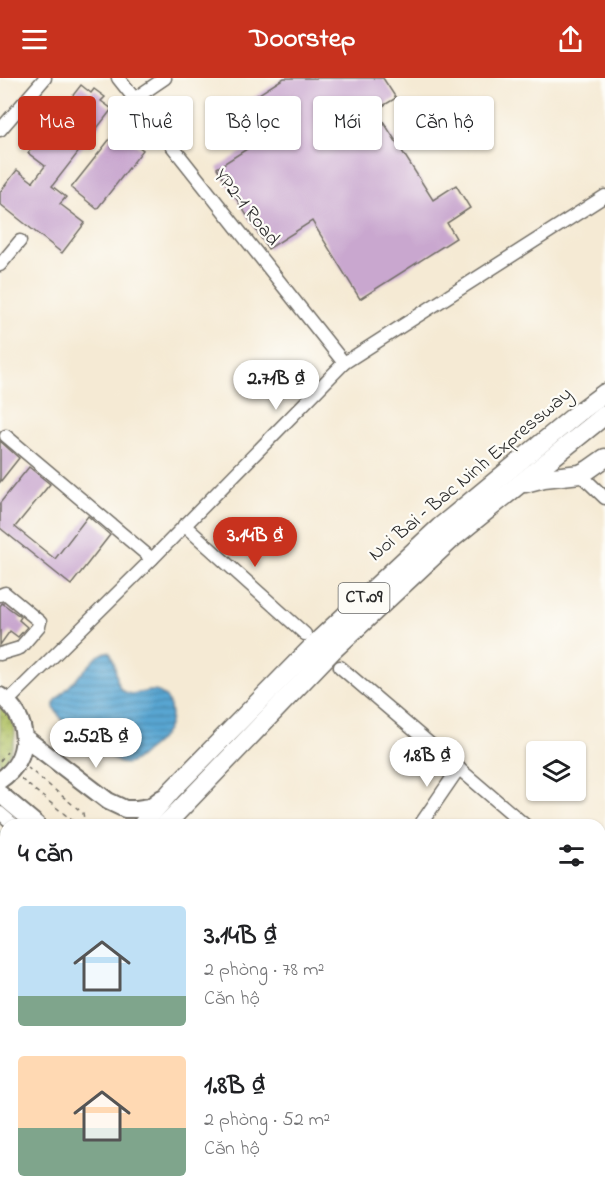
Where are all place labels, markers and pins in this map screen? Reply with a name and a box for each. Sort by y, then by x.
pin: 2.71B ₫ [221,360,331,411]
pin: 3.14B ₫ [200,517,310,568]
pin: 2.52B ₫ [41,718,151,769]
pin: 1.8B ₫ [378,737,476,788]

